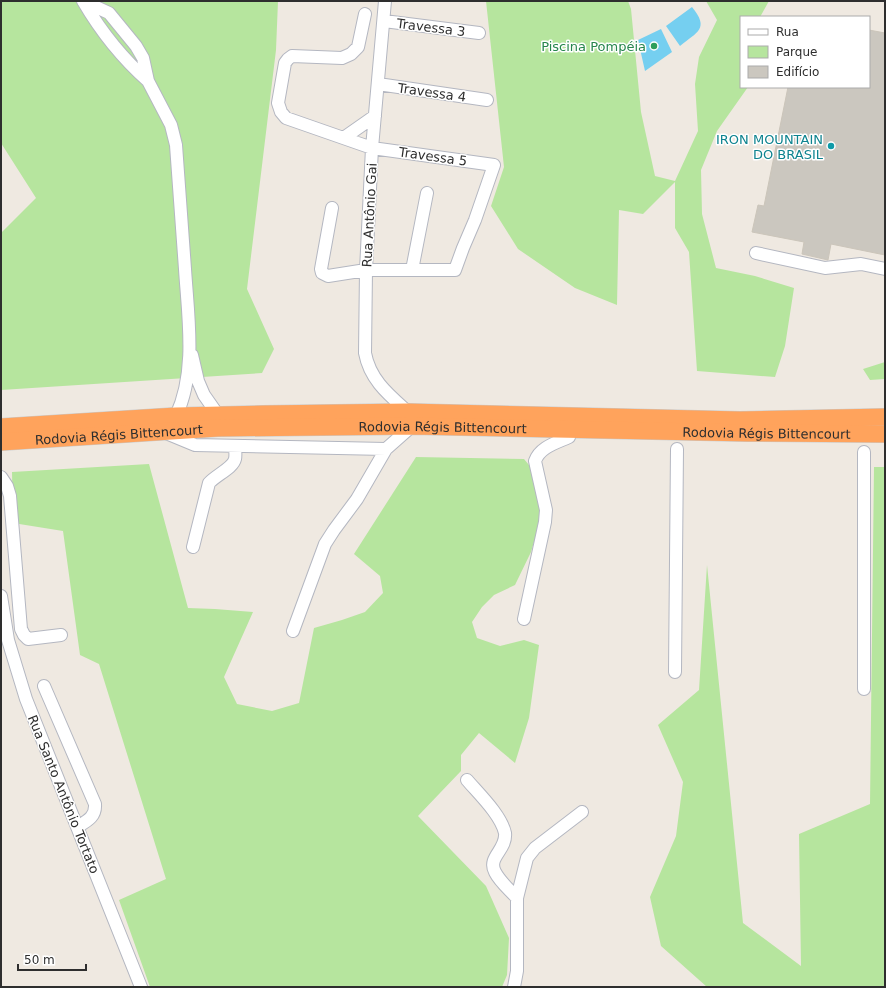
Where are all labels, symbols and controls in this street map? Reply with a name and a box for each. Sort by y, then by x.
street label: Travessa 3 [395,16,466,39]
legend [740,16,870,88]
text: Rua [776,25,799,39]
place label: Piscina Pompéia [541,39,646,54]
marker: Piscina Pompéia [649,41,659,51]
text: Parque [776,45,817,59]
text: Edifício [776,65,819,79]
street label: Travessa 4 [396,80,467,105]
place label: IRON MOUNTAIN DO BRASIL [716,132,824,162]
marker: IRON MOUNTAIN DO BRASIL [826,141,836,151]
street label: Travessa 5 [397,144,468,169]
street label: Rua Antônio Gai [359,162,380,268]
street label: Rodovia Régis Bittencourt [358,419,527,436]
street label: Rodovia Régis Bittencourt [34,422,203,448]
street label: Rodovia Régis Bittencourt [682,425,851,442]
street label: Rua Santo Antônio Tortato [25,713,102,876]
scale bar [18,946,86,972]
text: 50 m [24,953,55,967]

